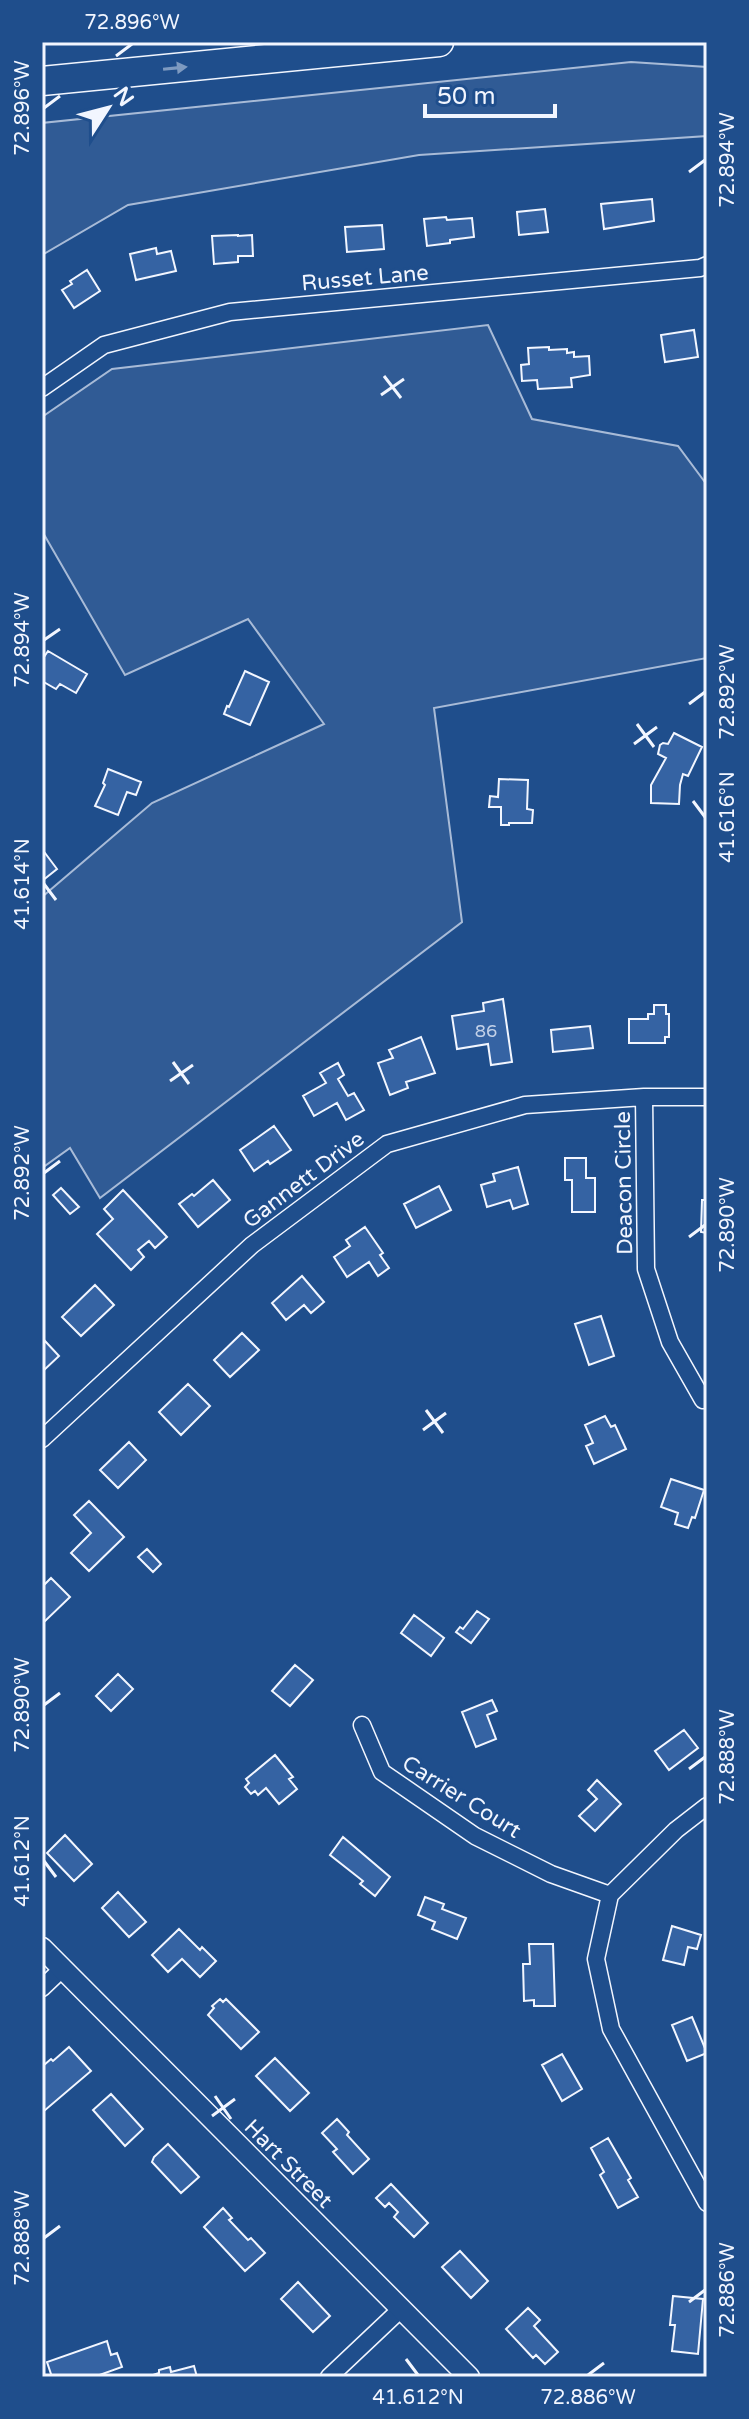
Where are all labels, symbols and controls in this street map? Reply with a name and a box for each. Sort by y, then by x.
text: 72.896°W [84,11,180,35]
text: 72.896°W [11,60,35,156]
one-way arrow [163,61,188,74]
north arrow [68,68,148,148]
scale bar [425,68,555,118]
text: N [108,82,139,112]
text: 50 m [437,82,495,111]
text: 72.894°W [716,112,740,208]
street label: Russet Lane [300,259,430,297]
text: 72.894°W [11,592,35,688]
text: 72.892°W [716,644,740,740]
text: 41.616°N [716,771,740,863]
text: 41.614°N [11,838,35,930]
house number: 86 [475,1020,497,1042]
street label: Deacon Circle [610,1111,638,1255]
text: 72.892°W [11,1125,35,1221]
street label: Gannett Drive [238,1126,369,1234]
text: 72.890°W [716,1177,740,1273]
text: 72.890°W [11,1657,35,1753]
text: 72.888°W [716,1709,740,1805]
street label: Carrier Court [397,1750,526,1844]
text: 41.612°N [11,1815,35,1907]
street label: Hart Street [239,2114,338,2213]
text: 72.888°W [11,2190,35,2286]
text: 72.886°W [716,2242,740,2338]
text: 41.612°N [372,2386,464,2410]
text: 72.886°W [540,2386,636,2410]

